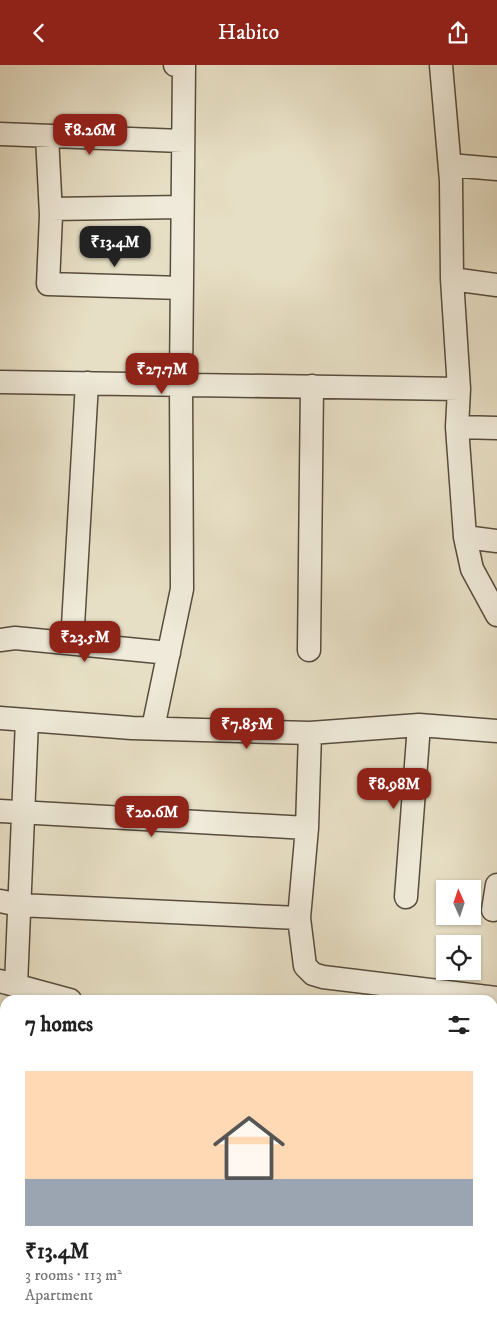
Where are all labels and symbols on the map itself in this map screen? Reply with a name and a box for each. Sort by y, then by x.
pin: ₹8.26M [49,113,131,156]
pin: ₹13.4M [74,225,156,268]
pin: ₹27.7M [121,353,203,395]
pin: ₹23.5M [44,621,126,663]
pin: ₹7.85M [206,707,288,750]
pin: ₹8.98M [353,767,435,810]
pin: ₹20.6M [111,795,193,838]
north arrow [436,880,481,925]

